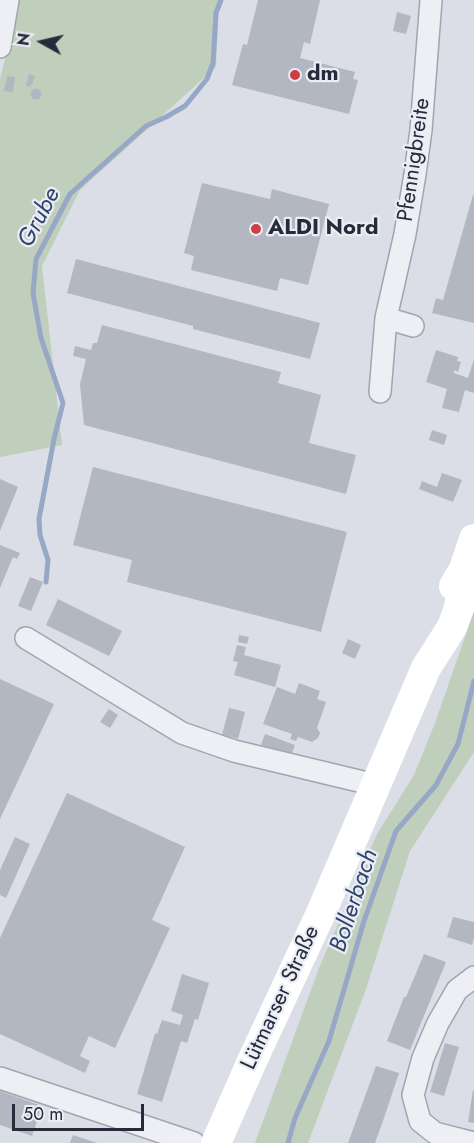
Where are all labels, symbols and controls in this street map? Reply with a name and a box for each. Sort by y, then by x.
north arrow [12,12,72,72]
text: N [11,32,36,47]
place label: dm [307,62,339,88]
marker: dm [288,68,302,82]
street label: Pfennigbreite [393,97,437,223]
water label: Grube [12,183,68,253]
place label: ALDI Nord [268,216,379,242]
marker: ALDI Nord [249,222,263,236]
water label: Bollerbach [325,846,385,956]
street label: Lütmarser Straße [236,922,326,1074]
scale bar [15,1092,147,1130]
text: 50 m [23,1101,63,1127]

